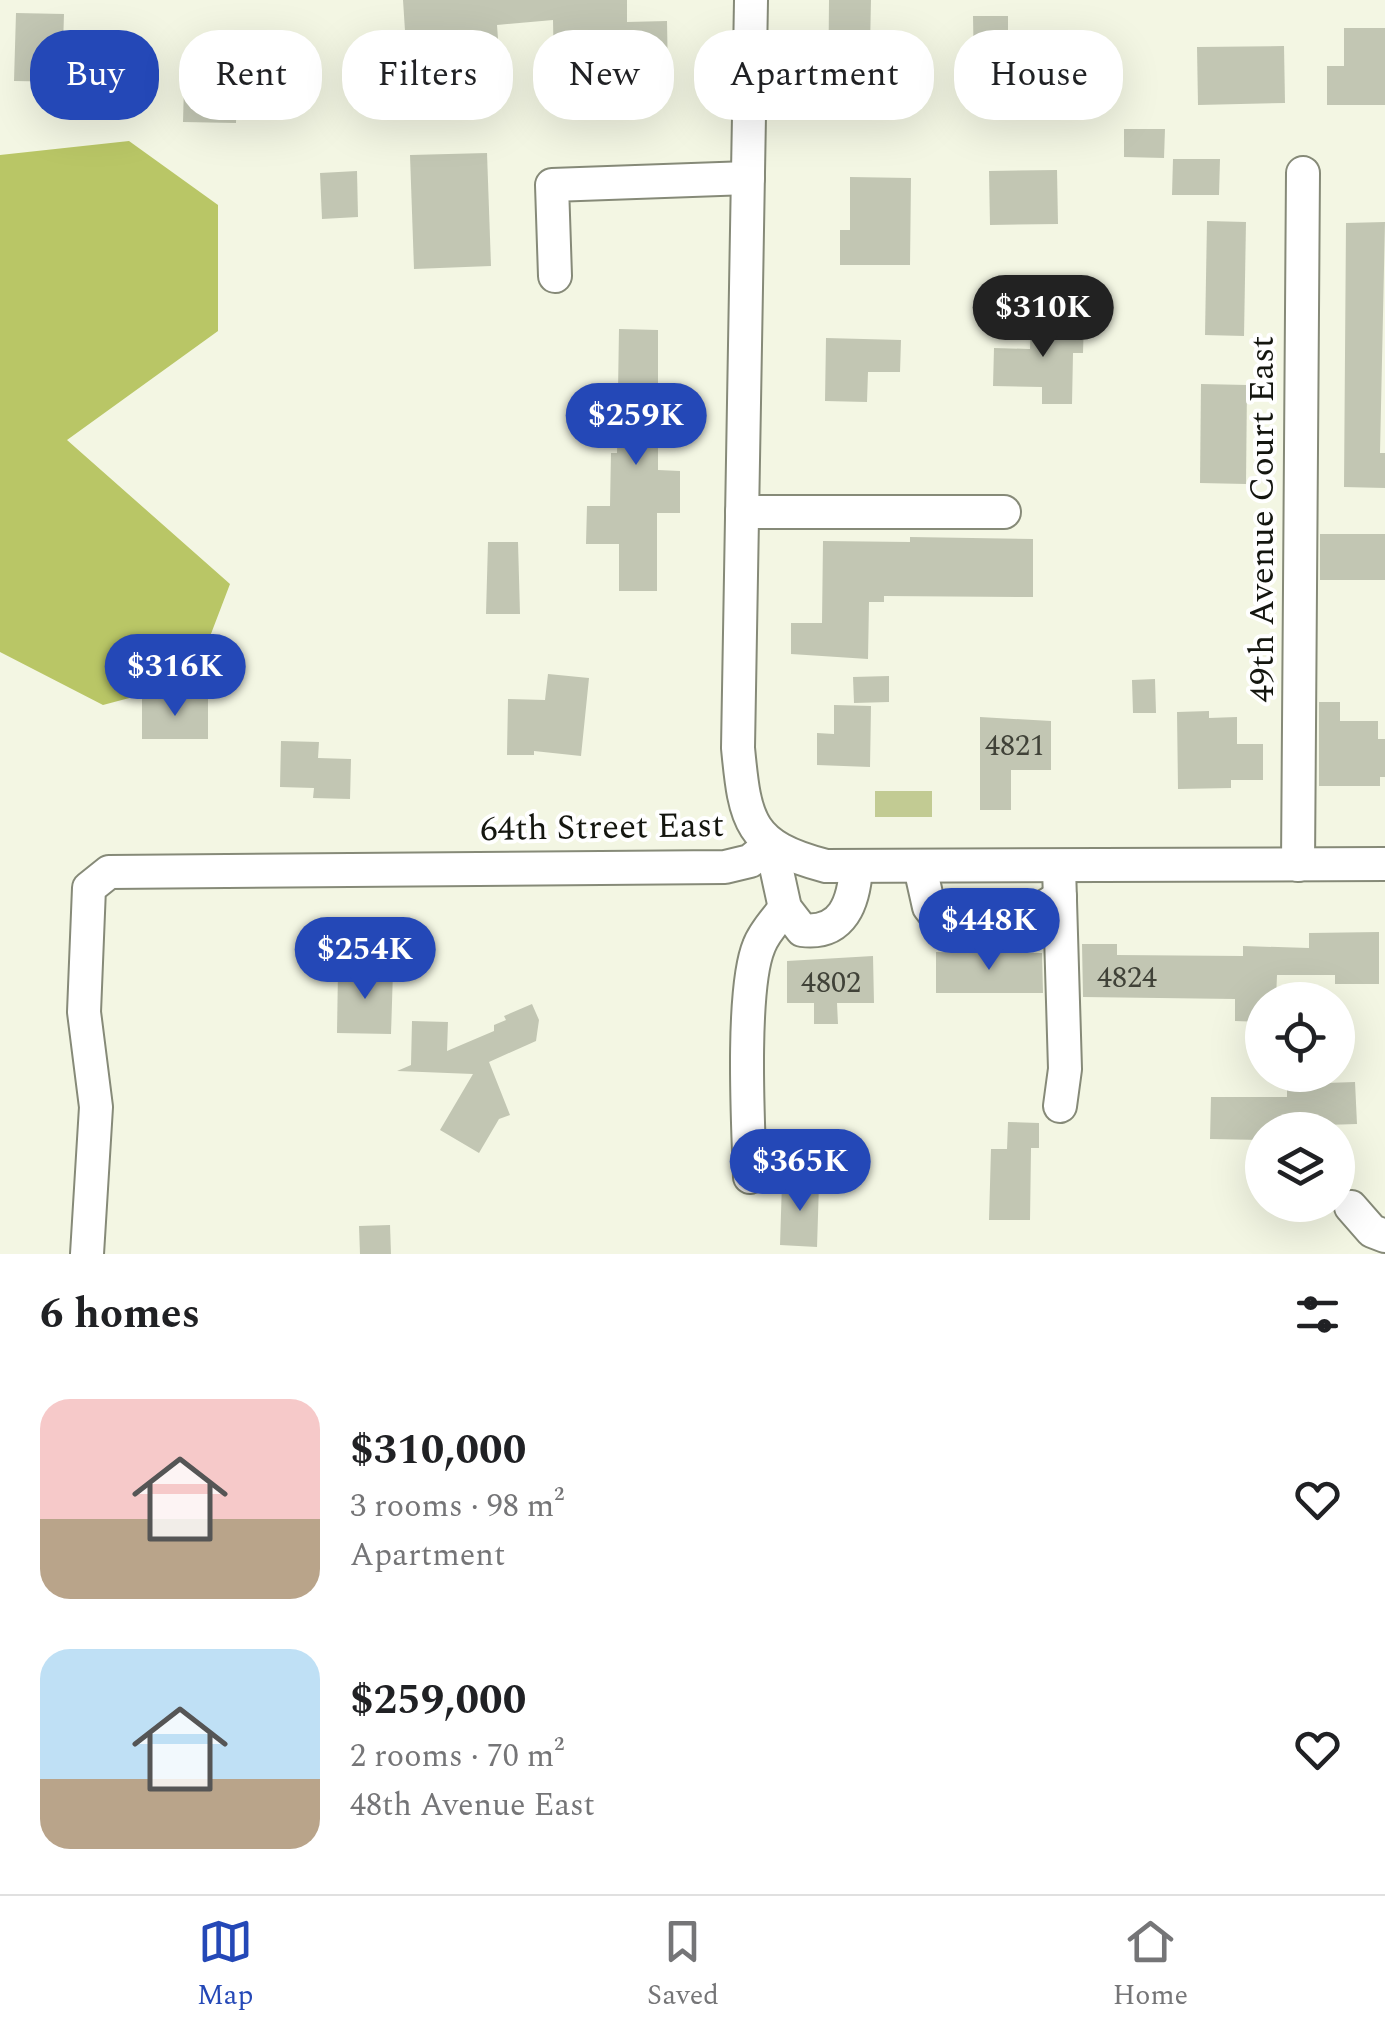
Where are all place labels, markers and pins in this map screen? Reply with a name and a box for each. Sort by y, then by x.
pin: $310K [973,275,1113,360]
pin: $259K [566,383,706,468]
pin: $316K [105,634,245,719]
pin: $448K [919,888,1059,973]
pin: $254K [295,917,435,1002]
pin: $365K [730,1129,870,1214]

